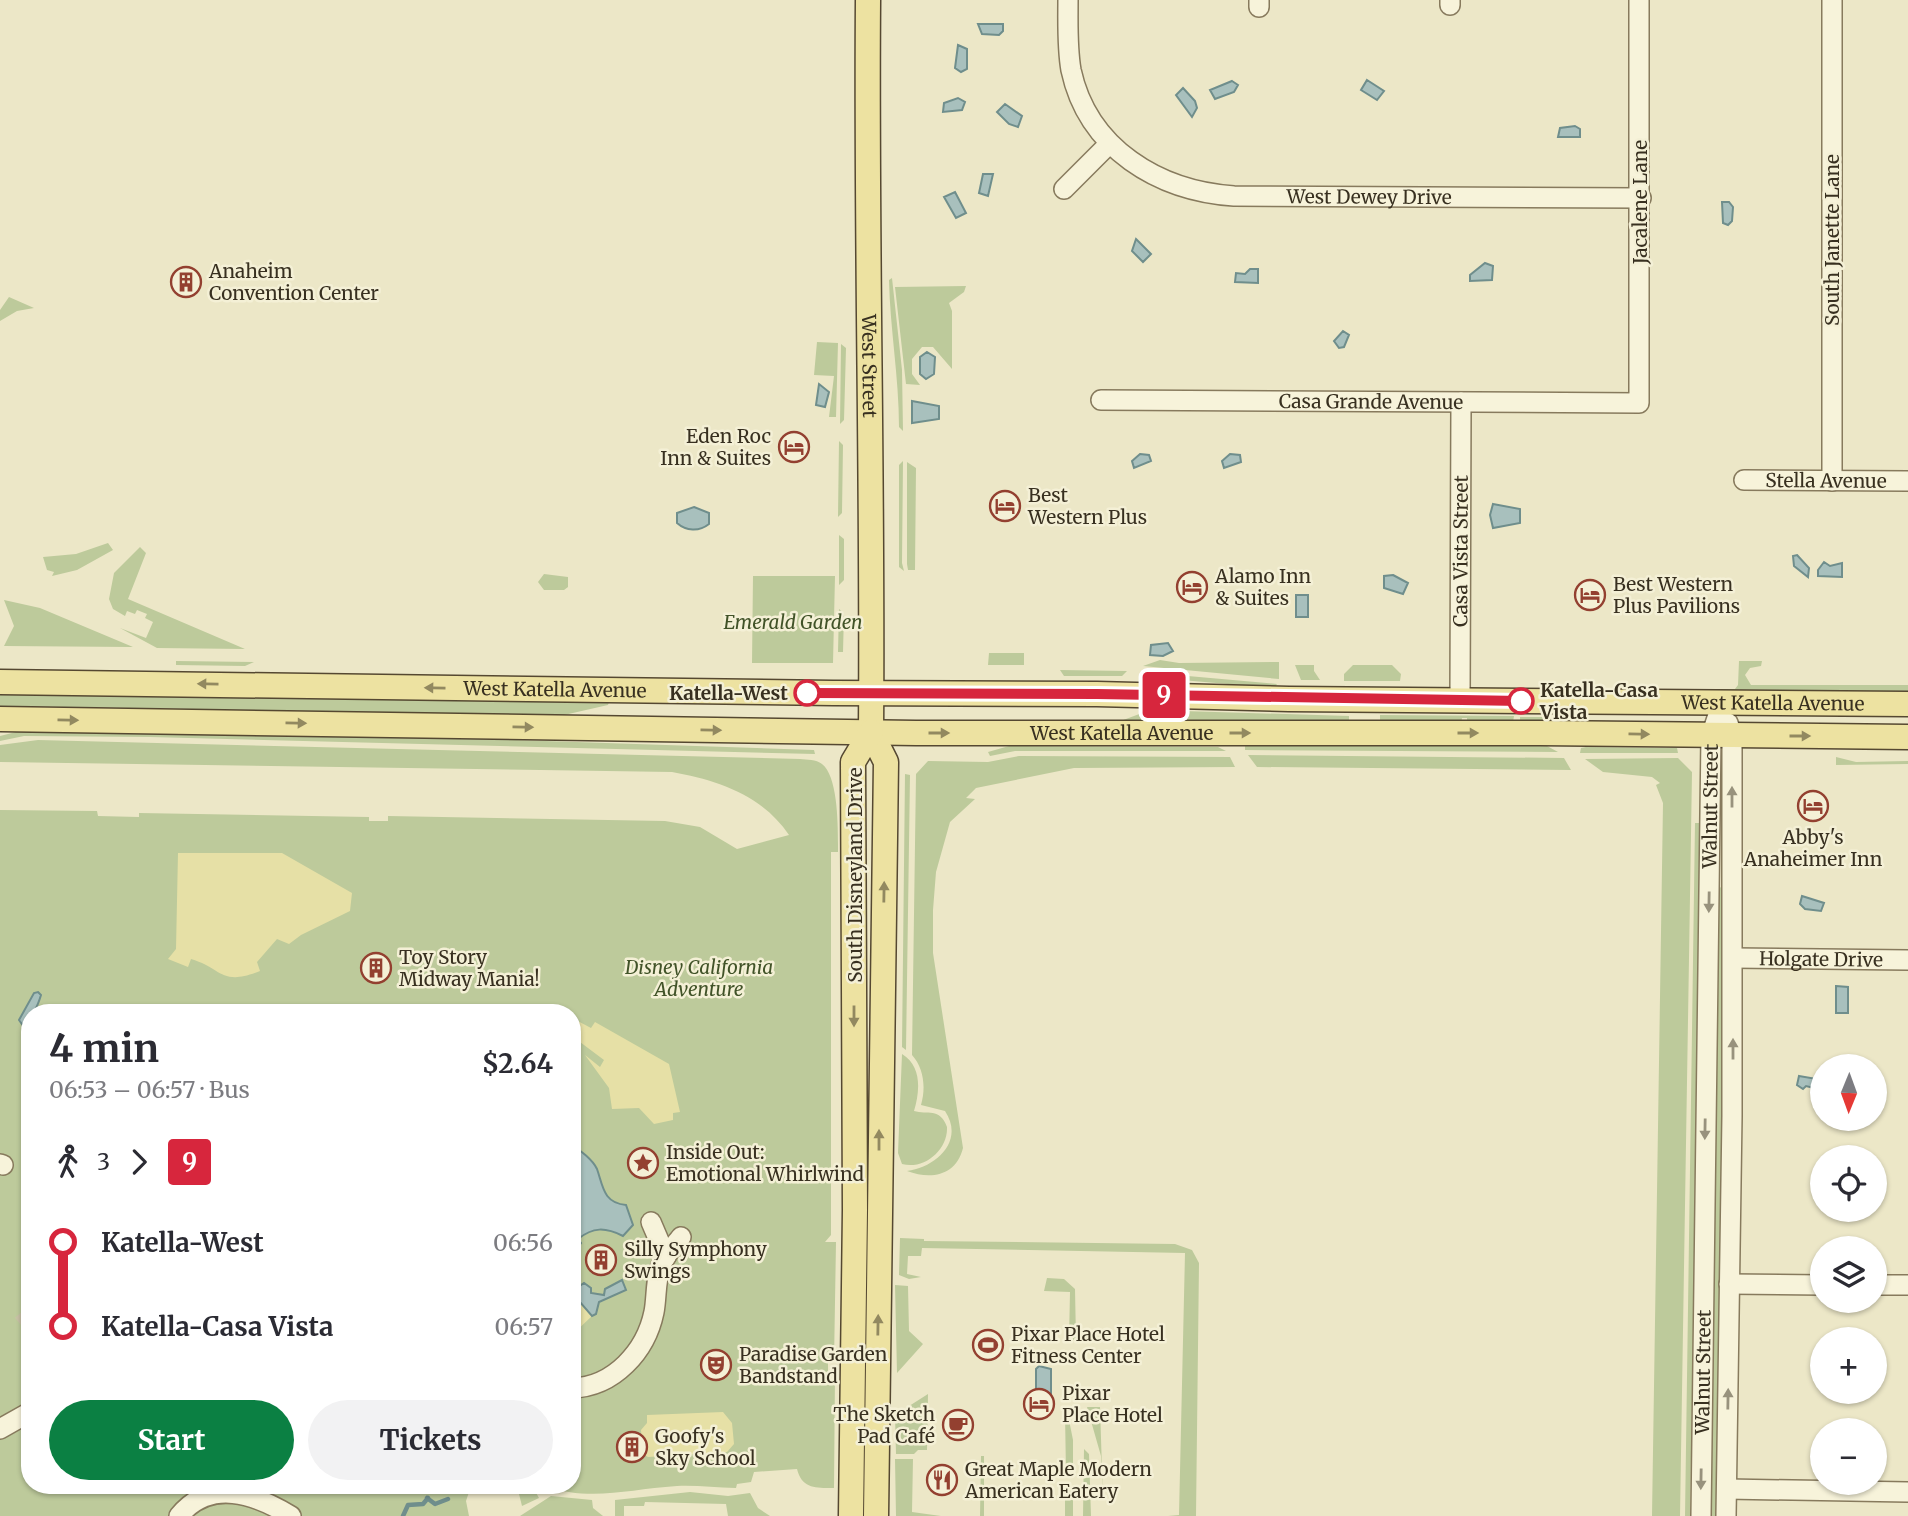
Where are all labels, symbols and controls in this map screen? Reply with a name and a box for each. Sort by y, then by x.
street label: Jacalene Lane [1628,140,1652,265]
street label: South Janette Lane [1820,154,1844,326]
street label: West Dewey Drive [1286,184,1452,209]
place label: Anaheim Convention Center [208,259,379,305]
building icon: Anaheim Convention Center [169,265,203,299]
street label: West Street [857,313,882,419]
street label: Casa Grande Avenue [1279,389,1463,414]
place label: Eden Roc Inn & Suites [660,424,771,470]
hotel icon: Eden Roc Inn & Suites [777,430,811,464]
street label: Stella Avenue [1765,468,1887,493]
street label: Casa Vista Street [1448,474,1473,627]
place label: Best Western Plus [1027,483,1147,529]
hotel icon: Best Western Plus [988,489,1022,523]
place label: Alamo Inn & Suites [1214,564,1312,610]
hotel icon: Alamo Inn & Suites [1175,570,1209,604]
place label: Best Western Plus Pavilions [1613,572,1740,618]
hotel icon: Best Western Plus Pavilions [1573,578,1607,612]
park label: Emerald Garden [723,610,863,634]
line badge: 9 [1141,672,1187,718]
street label: West Katella Avenue [462,676,647,703]
place label: Katella-Casa Vista [1539,678,1658,724]
one-way arrow [196,679,218,690]
text: 9 [1157,679,1171,710]
marker: Katella-West [794,680,820,706]
place label: Katella-West [669,681,788,705]
one-way arrow [424,682,446,693]
marker: Katella-Casa Vista [1508,688,1534,714]
street label: West Katella Avenue [1680,690,1865,716]
one-way arrow [57,714,79,726]
one-way arrow [285,718,307,729]
one-way arrow [512,721,534,733]
street label: West Katella Avenue [1029,721,1214,745]
one-way arrow [700,724,722,736]
one-way arrow [929,727,951,739]
one-way arrow [1230,727,1252,739]
one-way arrow [1457,727,1479,739]
one-way arrow [1628,729,1650,740]
one-way arrow [1789,730,1811,742]
street label: Walnut Street [1697,743,1723,870]
street label: South Disneyland Drive [843,767,867,983]
one-way arrow [1726,785,1738,807]
hotel icon: Abby's Anaheimer Inn [1796,789,1830,823]
place label: Abby's Anaheimer Inn [1743,825,1883,871]
one-way arrow [878,880,889,902]
one-way arrow [1703,891,1715,913]
place label: Toy Story Midway Mania! [399,945,540,991]
street label: Holgate Drive [1759,946,1883,972]
building icon: Toy Story Midway Mania! [359,951,393,985]
park label: Disney California Adventure [624,955,773,1001]
one-way arrow [848,1005,860,1027]
text: 4 min [49,1025,159,1072]
one-way arrow [1727,1038,1739,1060]
text: $2.64 [482,1047,553,1080]
north arrow [1810,1054,1886,1130]
map controls [1810,1054,1887,1495]
text: 06:53 – 06:57 · Bus [49,1075,250,1104]
one-way arrow [1699,1118,1711,1140]
one-way arrow [873,1129,885,1151]
place label: Inside Out: Emotional Whirlwind [666,1140,864,1186]
icon: walk [49,1143,87,1181]
icon: forward [120,1143,158,1181]
button: locate [1810,1145,1887,1222]
text: 9 [182,1146,197,1177]
place icon: Inside Out: Emotional Whirlwind [626,1146,660,1180]
text: 3 [97,1147,110,1176]
text: Katella-West [101,1226,264,1259]
text: 06:56 [493,1228,553,1257]
button: layers [1810,1236,1887,1313]
place label: Silly Symphony Swings [624,1237,767,1283]
building icon: Silly Symphony Swings [584,1243,618,1277]
street label: Walnut Street [1690,1309,1716,1436]
text: Katella-Casa Vista [101,1310,334,1343]
text: 06:57 [494,1312,553,1341]
one-way arrow [872,1314,884,1336]
place label: Pixar Place Hotel Fitness Center [1011,1322,1165,1368]
button: + [1810,1327,1887,1404]
sports icon: Pixar Place Hotel Fitness Center [971,1328,1005,1362]
place label: Paradise Garden Bandstand [739,1342,888,1388]
theatre icon: Paradise Garden Bandstand [699,1348,733,1382]
place label: Pixar Place Hotel [1062,1381,1163,1427]
hotel icon: Pixar Place Hotel [1022,1387,1056,1421]
one-way arrow [1722,1388,1734,1410]
button: Start [49,1400,294,1480]
button: Tickets [308,1400,553,1480]
place label: The Sketch Pad Café [833,1402,935,1448]
cafe icon: The Sketch Pad Café [941,1408,975,1442]
button: − [1810,1418,1887,1495]
place label: Goofy's Sky School [655,1424,756,1470]
building icon: Goofy's Sky School [615,1430,649,1464]
place label: Great Maple Modern American Eatery [964,1457,1152,1503]
restaurant icon: Great Maple Modern American Eatery [925,1463,959,1497]
one-way arrow [1695,1468,1707,1490]

